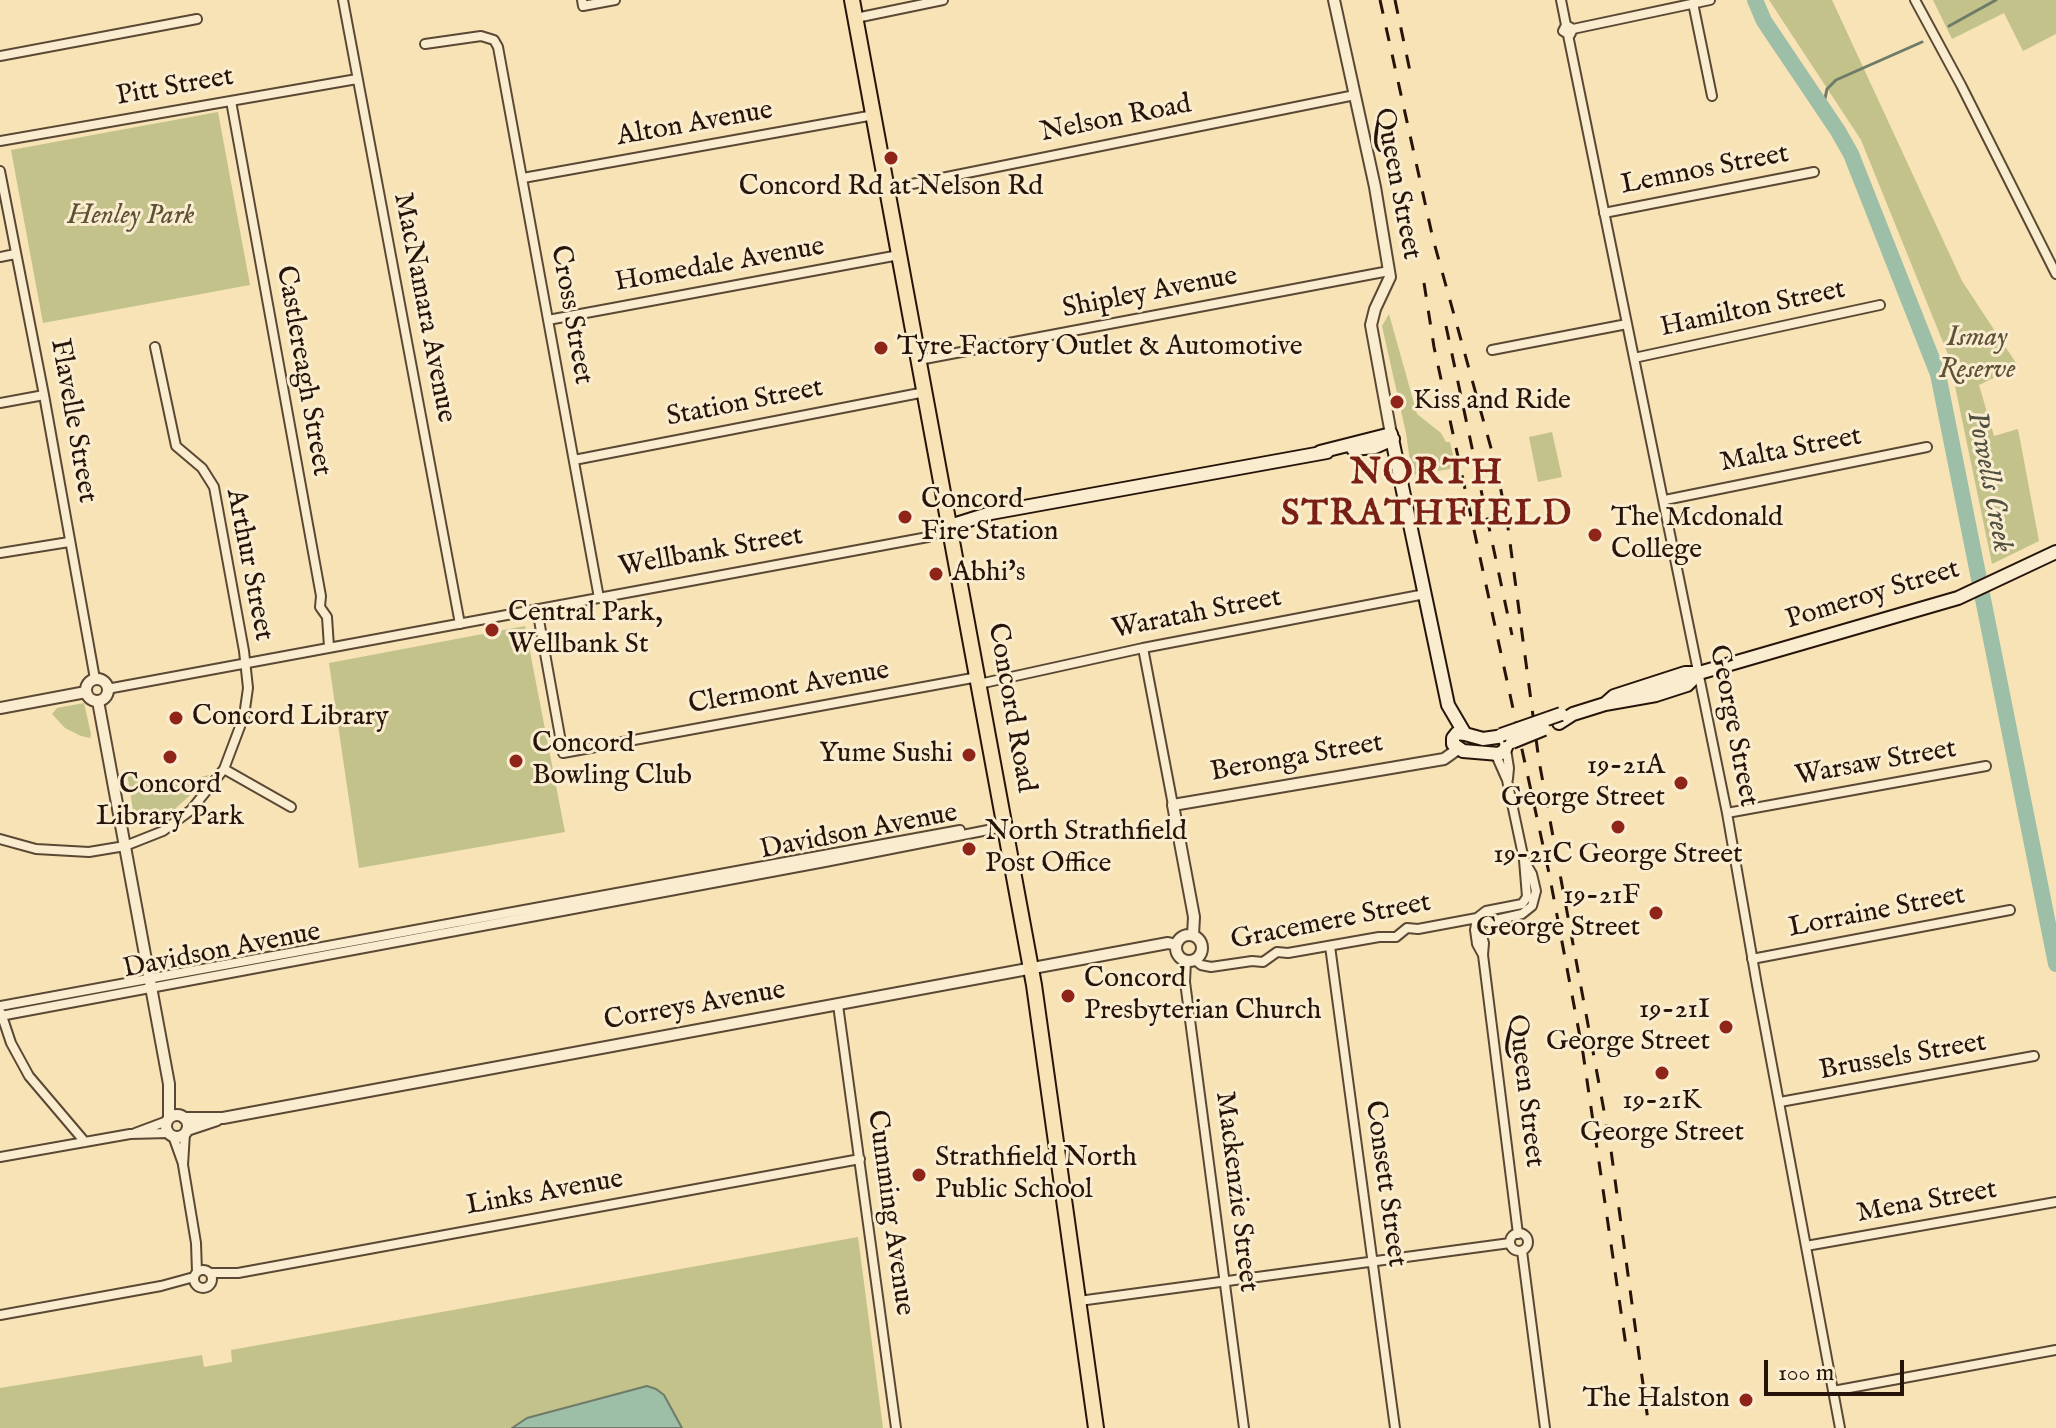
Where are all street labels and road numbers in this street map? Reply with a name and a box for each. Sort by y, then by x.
street label: Pitt Street [114,61,236,115]
street label: Nelson Road [1038,89,1194,151]
street label: Alton Avenue [614,95,776,155]
street label: Queen Street [1365,105,1427,263]
street label: Lemnos Street [1618,138,1792,204]
street label: MacNamara Avenue [384,190,462,426]
street label: Homedale Avenue [613,231,827,301]
street label: Cross Street [541,243,599,387]
street label: Shipley Avenue [1060,261,1240,327]
street label: Castlereagh Street [267,263,337,479]
street label: Hamilton Street [1658,274,1848,346]
street label: Flavelle Street [41,336,103,506]
street label: Station Street [664,372,826,436]
street label: Malta Street [1717,421,1865,481]
street label: Arthur Street [217,486,279,644]
street label: Wellbank Street [616,520,806,586]
street label: Pomeroy Street [1782,554,1964,638]
street label: Waratah Street [1110,582,1284,648]
street label: Concord Road [979,621,1041,795]
street label: George Street [1700,642,1764,810]
street label: Clermont Avenue [686,655,892,723]
street label: Beronga Street [1208,727,1386,791]
street label: Warsaw Street [1793,733,1959,795]
street label: Davidson Avenue [757,797,961,869]
street label: Lorraine Street [1786,879,1968,947]
street label: Gracemere Street [1228,887,1434,959]
street label: Davidson Avenue [120,916,324,988]
street label: Correys Avenue [602,975,788,1039]
street label: Queen Street [1498,1013,1550,1169]
street label: Brussels Street [1817,1027,1989,1089]
street label: Mackenzie Street [1206,1090,1264,1294]
street label: Consett Street [1356,1099,1412,1269]
street label: Cumming Avenue [858,1108,920,1318]
street label: Links Avenue [464,1164,626,1224]
street label: Mena Street [1854,1174,2000,1232]

